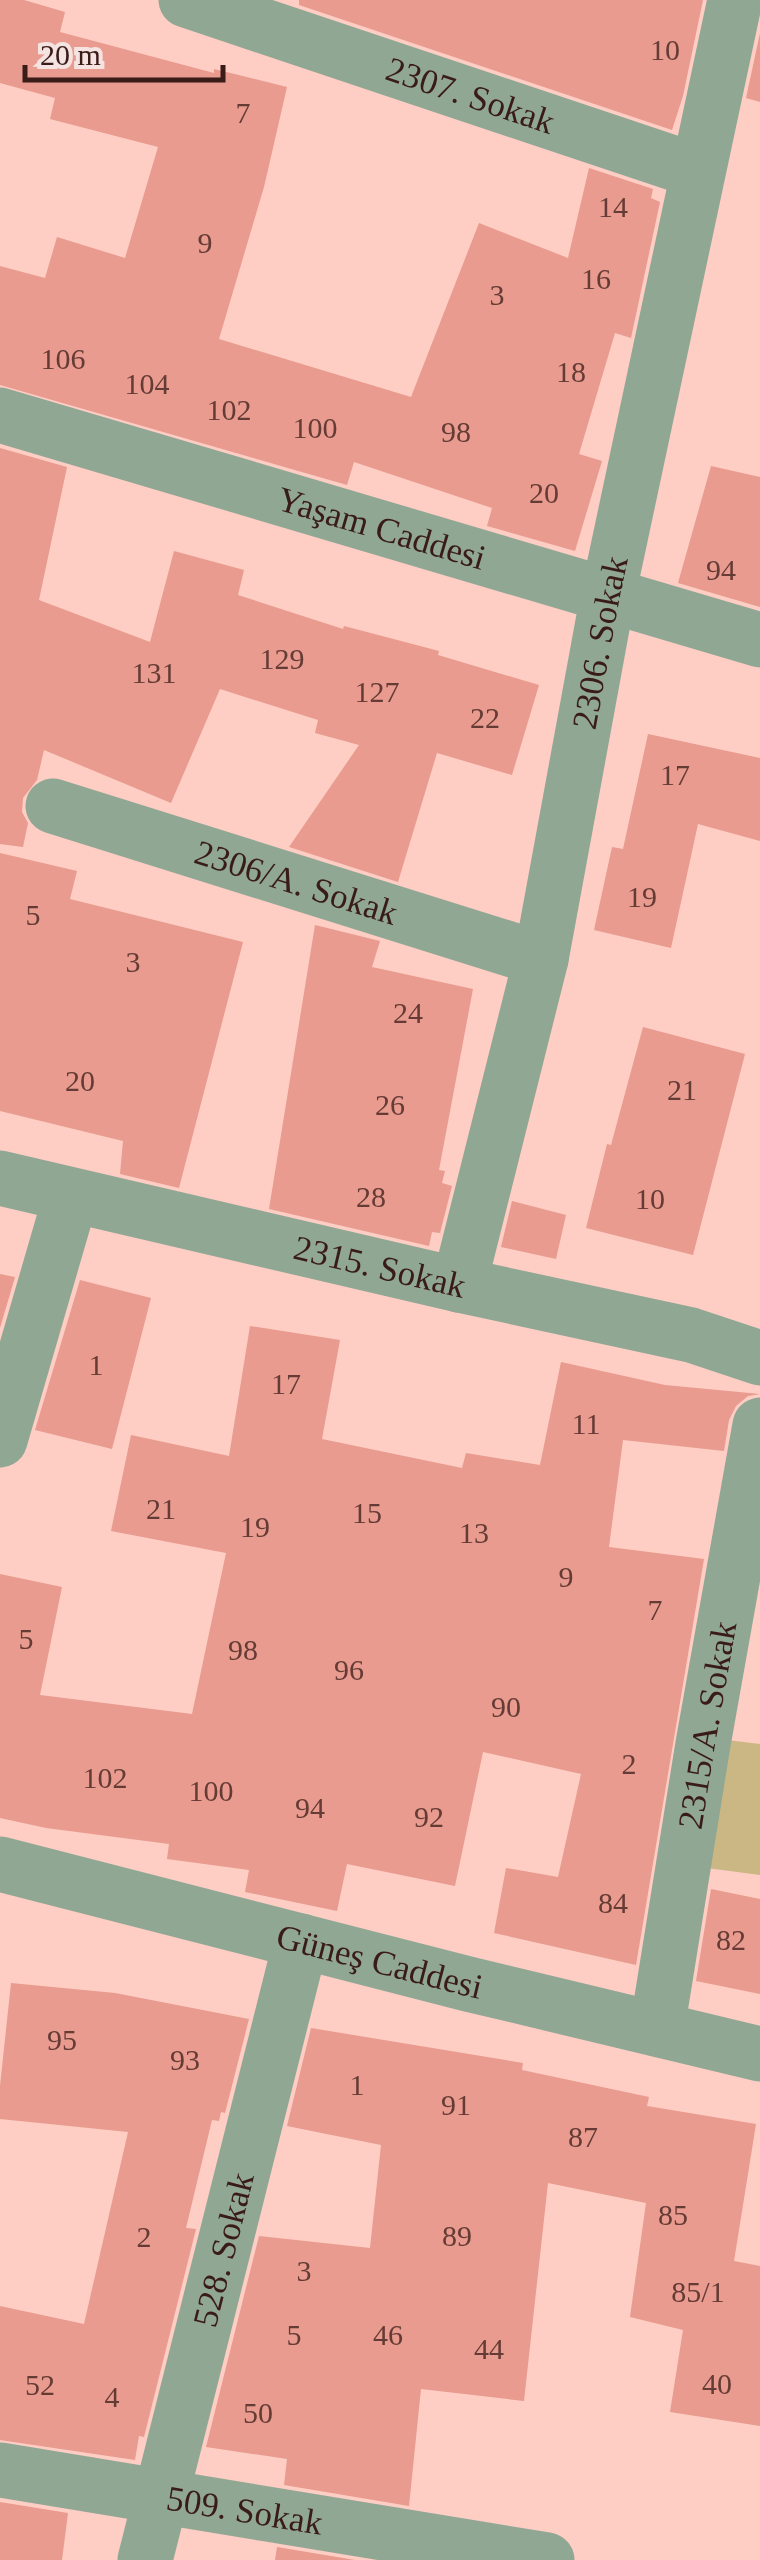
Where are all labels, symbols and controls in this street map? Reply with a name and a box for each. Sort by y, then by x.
scale bar [25,20,222,82]
house number: 10 [650,33,680,66]
text: 20 m [40,38,101,71]
street label: 2307. Sokak [381,49,560,142]
house number: 7 [236,96,251,129]
house number: 14 [598,190,628,223]
house number: 9 [198,226,213,259]
house number: 16 [581,262,611,295]
house number: 3 [490,278,505,311]
house number: 106 [41,342,86,375]
house number: 18 [556,355,586,388]
house number: 104 [125,367,170,400]
house number: 102 [207,393,252,426]
house number: 100 [293,411,338,444]
house number: 98 [441,415,471,448]
house number: 20 [529,476,559,509]
street label: Yaşam Caddesi [273,479,490,578]
street label: 2306. Sokak [565,552,636,732]
house number: 94 [706,553,736,586]
house number: 129 [260,642,305,675]
house number: 131 [132,656,177,689]
house number: 127 [355,675,400,708]
house number: 22 [470,701,500,734]
house number: 17 [660,758,690,791]
street label: 2306/A. Sokak [190,833,403,933]
house number: 19 [627,880,657,913]
house number: 5 [26,898,41,931]
house number: 3 [126,945,141,978]
house number: 24 [393,996,423,1029]
house number: 20 [65,1064,95,1097]
house number: 21 [667,1073,697,1106]
house number: 26 [375,1088,405,1121]
house number: 28 [356,1180,386,1213]
house number: 10 [635,1182,665,1215]
street label: 2315. Sokak [290,1228,470,1306]
house number: 1 [89,1348,104,1381]
house number: 17 [271,1367,301,1400]
house number: 11 [572,1407,600,1440]
house number: 21 [146,1492,176,1525]
house number: 15 [352,1496,382,1529]
house number: 19 [240,1510,270,1543]
house number: 13 [459,1516,489,1549]
house number: 9 [559,1560,574,1593]
house number: 7 [648,1593,663,1626]
street label: 2315/A. Sokak [671,1618,745,1832]
house number: 5 [19,1622,34,1655]
house number: 98 [228,1633,258,1666]
house number: 96 [334,1653,364,1686]
house number: 90 [491,1690,521,1723]
house number: 2 [622,1747,637,1780]
house number: 102 [83,1761,128,1794]
house number: 100 [189,1774,234,1807]
house number: 94 [295,1791,325,1824]
house number: 92 [414,1800,444,1833]
house number: 84 [598,1886,628,1919]
street label: Güneş Caddesi [273,1917,487,2007]
house number: 82 [716,1923,746,1956]
house number: 95 [47,2023,77,2056]
house number: 93 [170,2043,200,2076]
house number: 1 [350,2068,365,2101]
house number: 91 [441,2088,471,2121]
house number: 87 [568,2120,598,2153]
street label: 528. Sokak [186,2168,262,2331]
house number: 85 [658,2198,688,2231]
house number: 89 [442,2219,472,2252]
house number: 2 [137,2220,152,2253]
house number: 3 [297,2254,312,2287]
house number: 85/1 [671,2275,725,2308]
house number: 5 [287,2318,302,2351]
house number: 46 [373,2318,403,2351]
house number: 44 [474,2332,504,2365]
house number: 40 [702,2367,732,2400]
house number: 52 [25,2368,55,2401]
house number: 4 [105,2380,120,2413]
house number: 50 [243,2396,273,2429]
street label: 509. Sokak [164,2479,326,2543]

